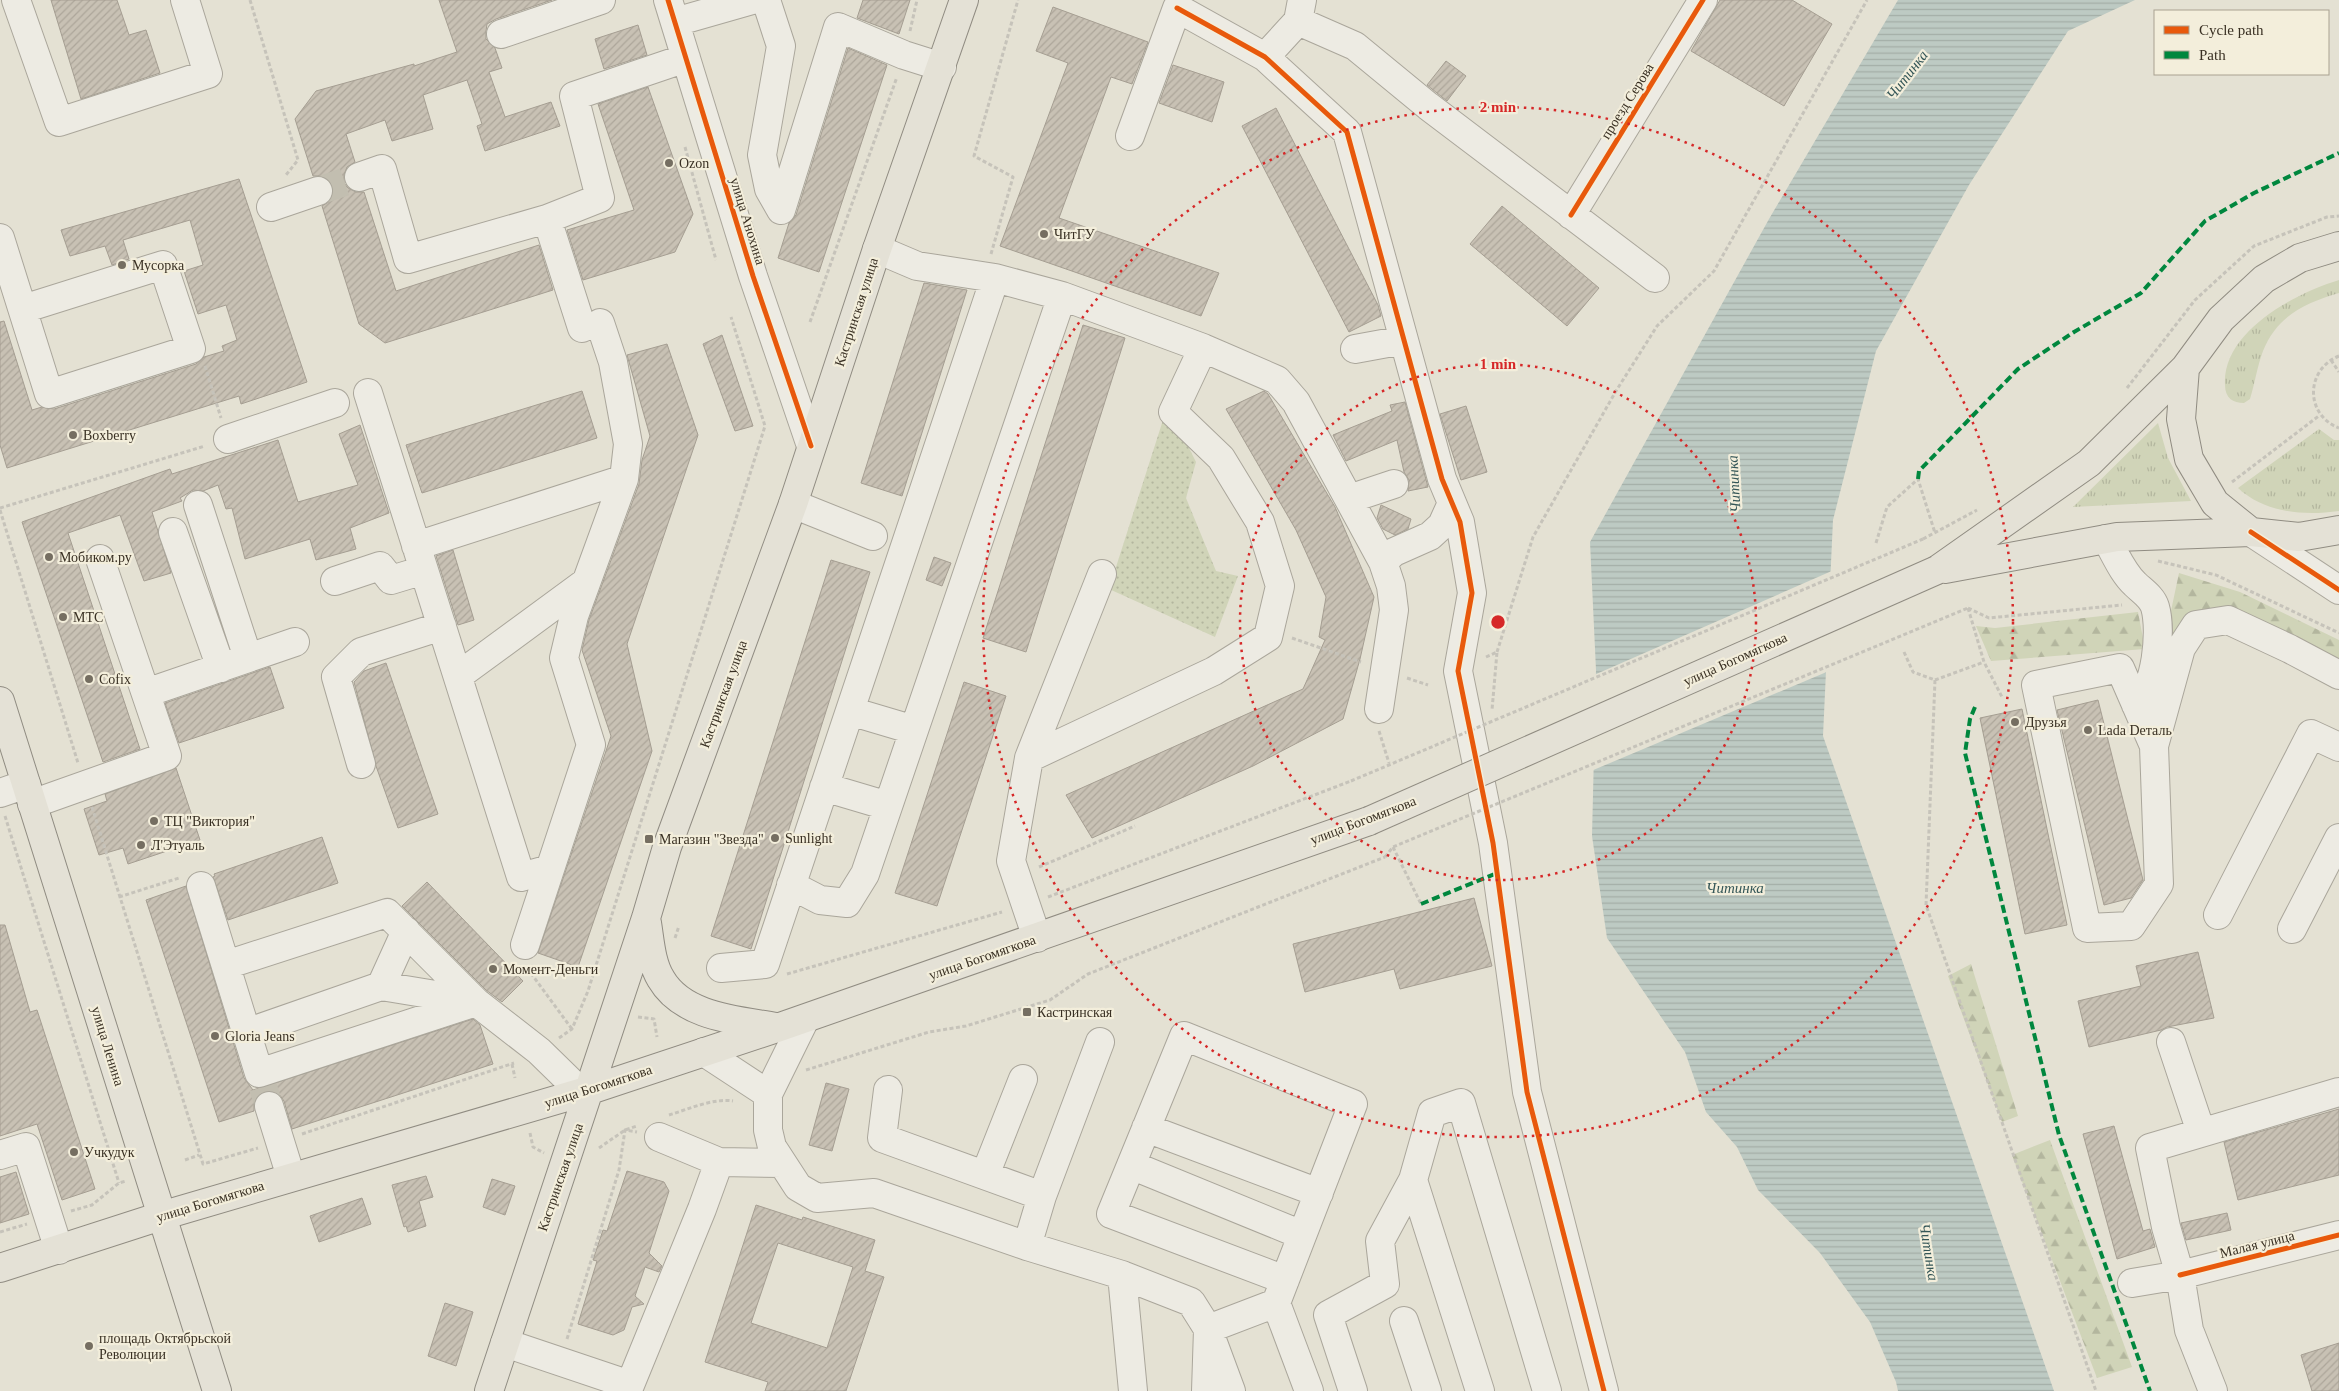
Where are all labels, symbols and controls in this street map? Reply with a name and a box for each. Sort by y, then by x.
legend [2154,10,2329,75]
text: Cycle path [2199,22,2264,38]
water label: Читинка [1883,47,1931,103]
text: Path [2199,47,2226,63]
street label: проезд Серова [1598,60,1657,142]
text: 2 min [1480,99,1517,115]
place label: Ozon [679,156,709,171]
marker: Ozon [663,157,675,169]
street label: улица Анохина [727,176,768,267]
place label: ЧитГУ [1054,227,1095,242]
marker: ЧитГУ [1038,228,1050,240]
street label: Кастринская улица [832,255,881,368]
place label: Мусорка [132,258,185,273]
marker: Мусорка [116,259,128,271]
text: 1 min [1480,356,1517,372]
place label: Boxberry [83,428,136,443]
marker: Boxberry [67,429,79,441]
water label: Читинка [1724,455,1744,513]
place label: Мобиком.ру [59,550,132,565]
marker: Мобиком.ру [43,551,55,563]
place label: МТС [73,610,103,625]
marker: МТС [57,611,69,623]
centre of rings [1489,613,1507,631]
street label: улица Богомягкова [1681,630,1790,689]
street label: Кастринская улица [697,638,750,750]
place label: Cofix [99,672,131,687]
marker: Cofix [83,673,95,685]
place label: Друзья [2025,715,2067,730]
marker: Друзья [2009,716,2021,728]
place label: Lada Dеталь [2098,723,2172,738]
marker: Lada Dеталь [2082,724,2094,736]
street label: улица Богомягкова [1308,793,1419,848]
place label: ТЦ "Виктория" [164,814,255,829]
marker: ТЦ "Виктория" [148,815,160,827]
place label: Sunlight [785,831,833,846]
place label: Магазин "Звезда" [659,832,764,847]
marker: Sunlight [769,832,781,844]
marker: Магазин "Звезда" [643,833,655,845]
place label: Л'Этуаль [151,838,205,853]
marker: Л'Этуаль [135,839,147,851]
water label: Читинка [1706,880,1764,896]
street label: улица Богомягкова [927,932,1038,983]
place label: Момент-Деньги [503,962,599,977]
marker: Момент-Деньги [487,963,499,975]
street label: улица Ленина [88,1005,127,1088]
place label: Кастринская [1037,1005,1113,1020]
marker: Кастринская [1021,1006,1033,1018]
place label: Gloria Jeans [225,1029,295,1044]
marker: Gloria Jeans [209,1030,221,1042]
street label: улица Богомягкова [543,1062,654,1111]
street label: Кастринская улица [535,1120,586,1233]
place label: Учкудук [84,1145,135,1160]
marker: Учкудук [68,1146,80,1158]
street label: улица Богомягкова [154,1178,267,1225]
water label: Читинка [1917,1222,1941,1282]
street label: Малая улица [2218,1228,2297,1261]
place label: площадь Октябрьской Революции [99,1331,231,1362]
marker: площадь Октябрьской Революции [83,1340,95,1352]

